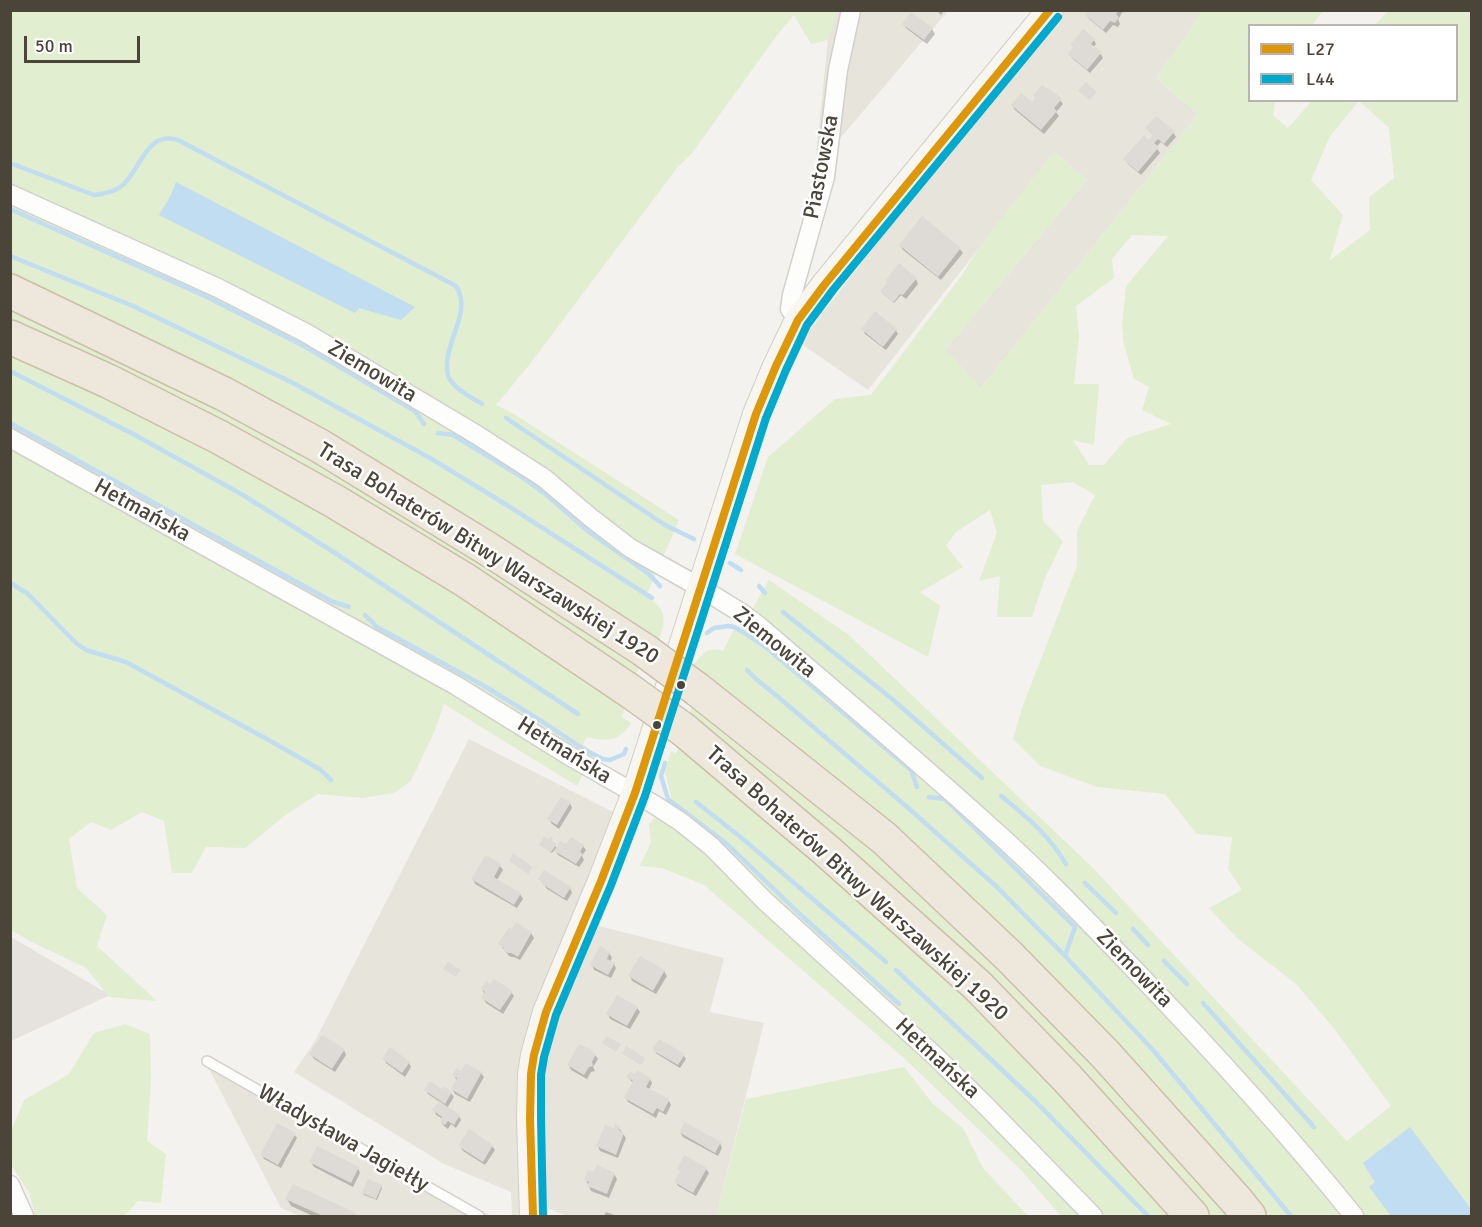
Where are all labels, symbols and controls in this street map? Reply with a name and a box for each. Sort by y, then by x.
scale bar [27,24,142,62]
legend [1248,24,1458,102]
text: 50 m [35,35,73,57]
text: L27 [1306,38,1335,60]
text: L44 [1306,68,1335,90]
street label: Piastowska [799,113,845,221]
street label: Ziemowita [323,335,421,409]
street label: Trasa Bohaterów Bitwy Warszawskiej 1920 [312,437,664,671]
street label: Hetmańska [89,474,195,548]
street label: Ziemowita [727,602,821,684]
unlabelled marker [675,679,687,691]
street label: Hetmańska [512,712,616,790]
unlabelled marker [651,719,663,731]
street label: Trasa Bohaterów Bitwy Warszawskiej 1920 [700,741,1014,1027]
street label: Ziemowita [1090,924,1178,1014]
street label: Hetmańska [889,1013,985,1105]
street label: Władysława Jagiełły [253,1079,433,1199]

